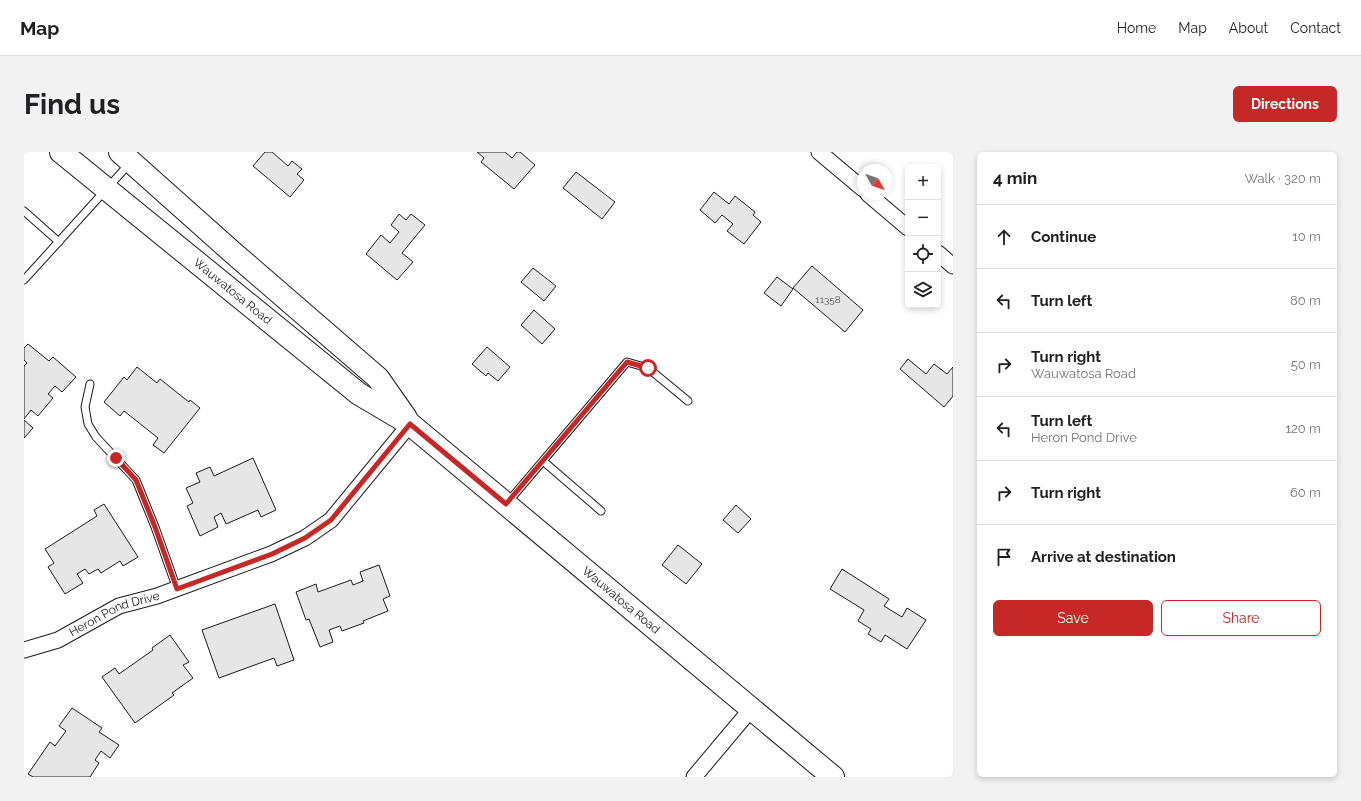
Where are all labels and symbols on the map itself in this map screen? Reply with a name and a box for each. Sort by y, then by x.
north arrow [857,164,893,200]
street label: Wauwatosa Road [191,255,275,327]
house number: 11358 [815,294,841,305]
route start [639,359,657,377]
route end [107,449,125,467]
street label: Wauwatosa Road [579,564,663,637]
street label: Heron Pond Drive [67,589,161,639]

